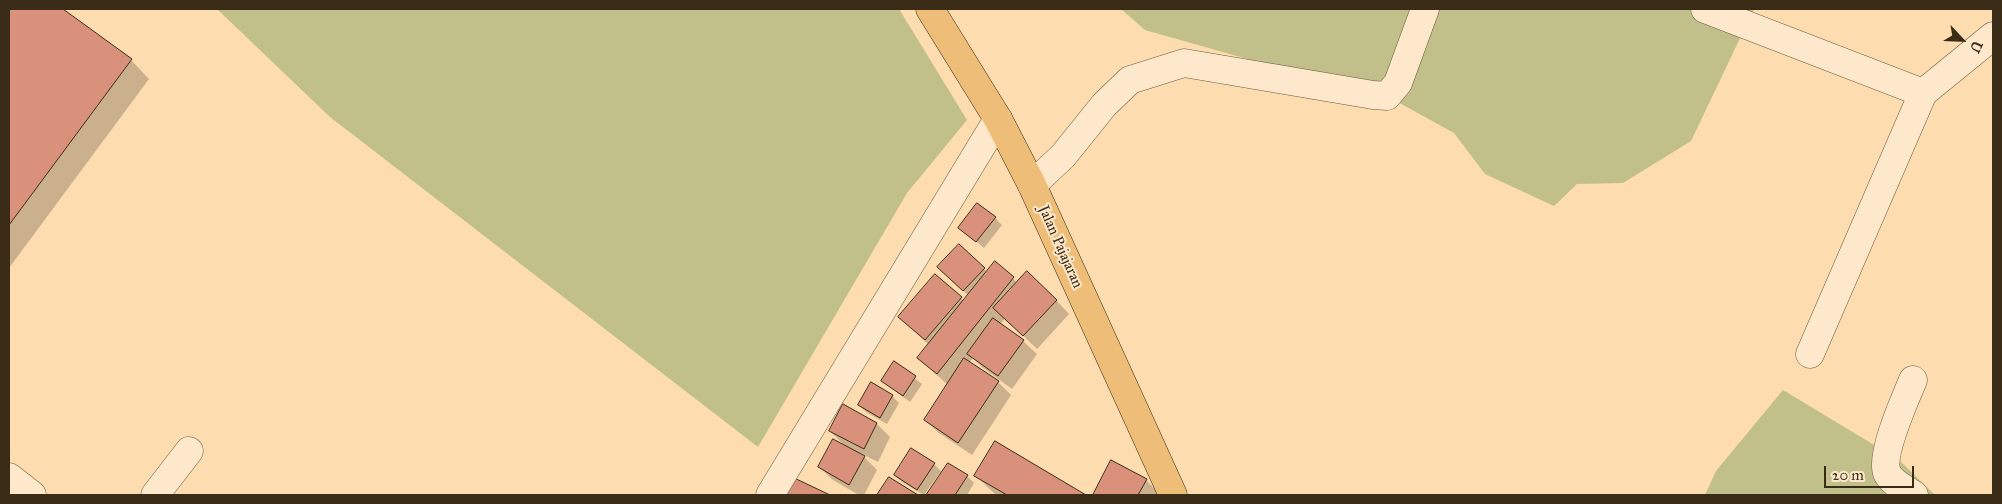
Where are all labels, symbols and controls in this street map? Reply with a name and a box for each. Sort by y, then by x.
north arrow [1937,15,1987,65]
text: U [1966,38,1986,55]
street label: Jalan Pajajaran [1034,203,1086,291]
scale bar [1827,456,1917,488]
text: 20 m [1832,466,1864,484]

